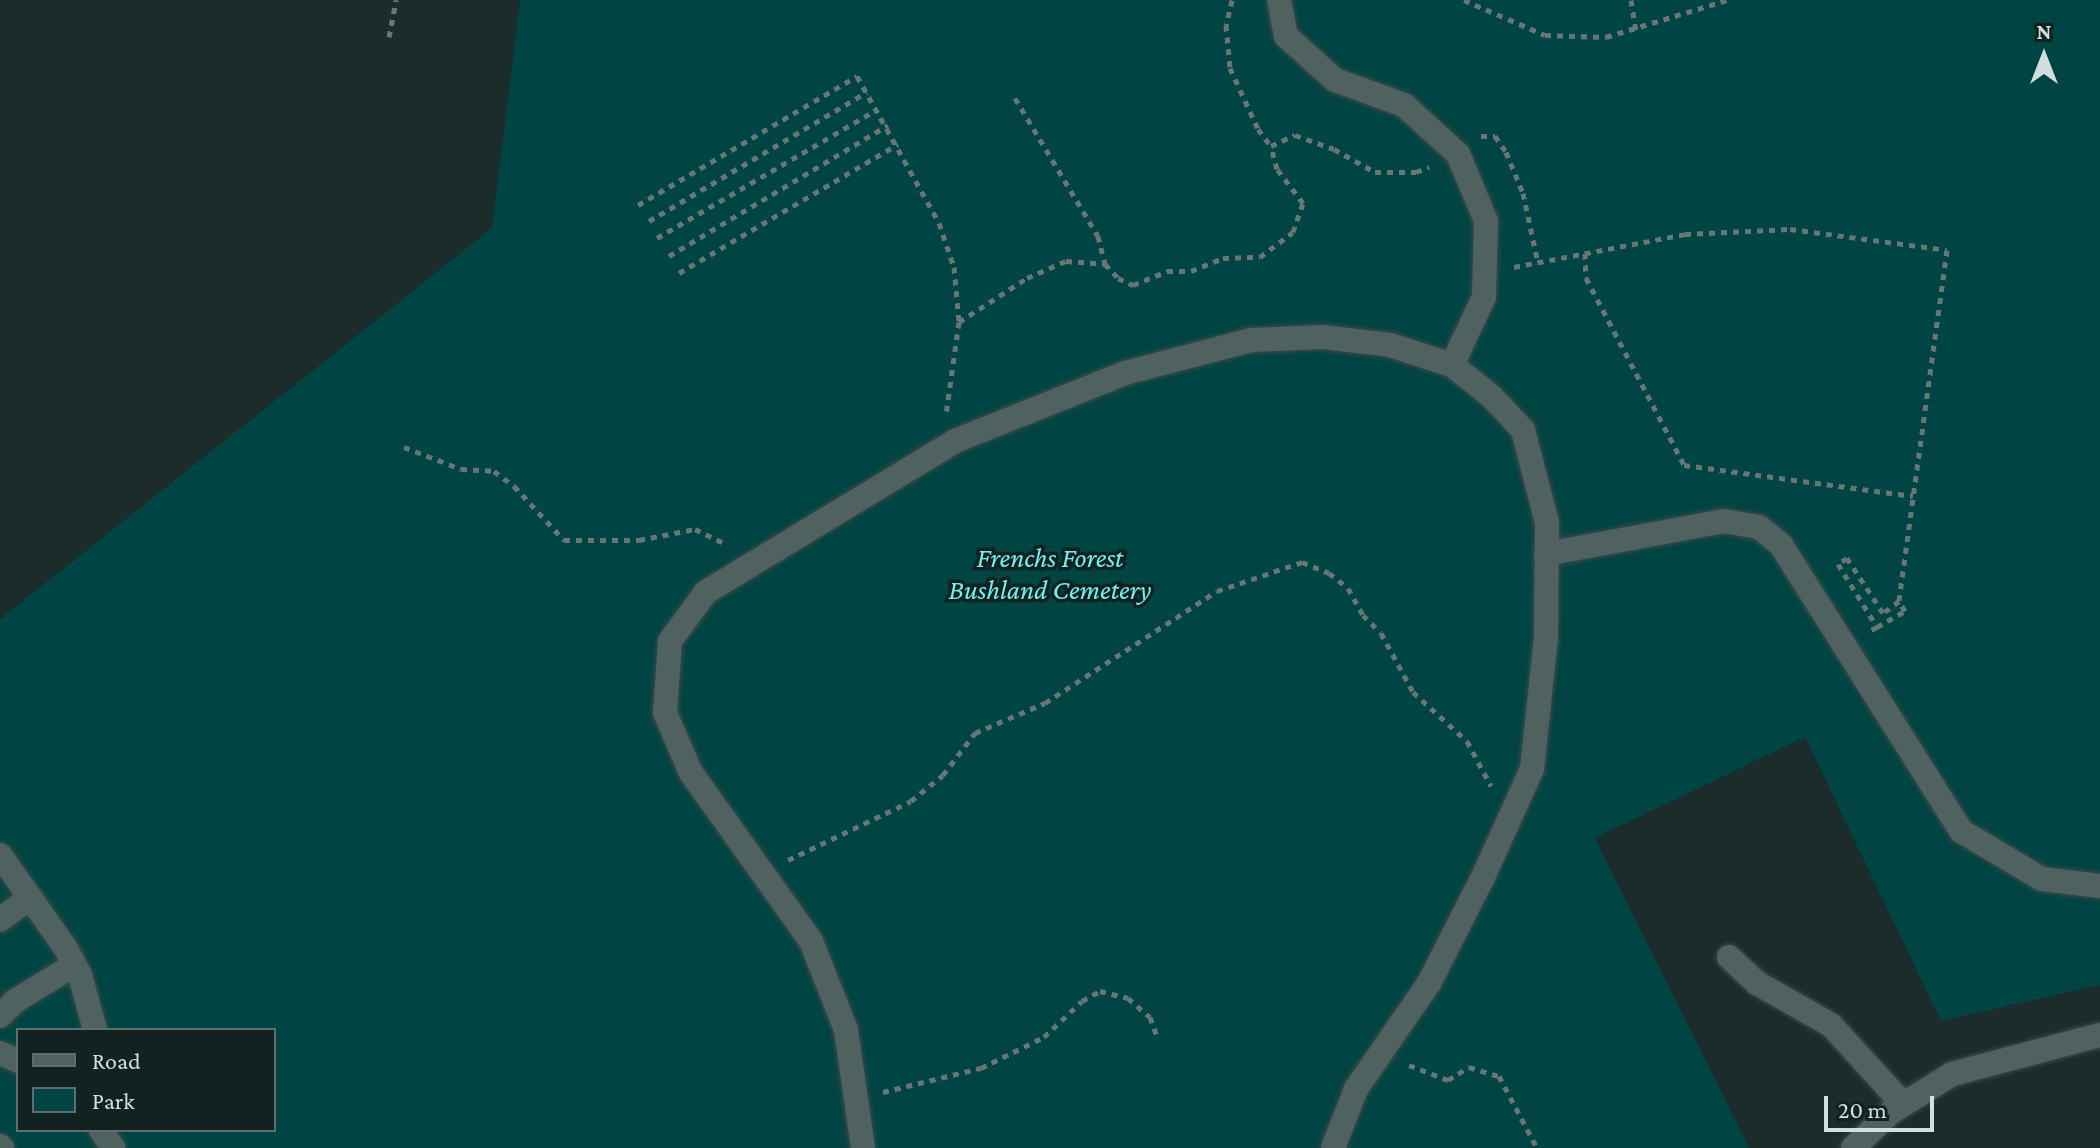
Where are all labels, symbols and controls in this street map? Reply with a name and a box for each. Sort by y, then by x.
north arrow [2004,16,2084,96]
text: N [2037,19,2052,44]
park label: Frenchs Forest Bushland Cemetery [948,541,1152,607]
legend [16,1028,276,1132]
text: Road [92,1047,141,1074]
scale bar [1828,1080,1938,1130]
text: Park [92,1087,135,1114]
text: 20 m [1838,1096,1887,1123]

